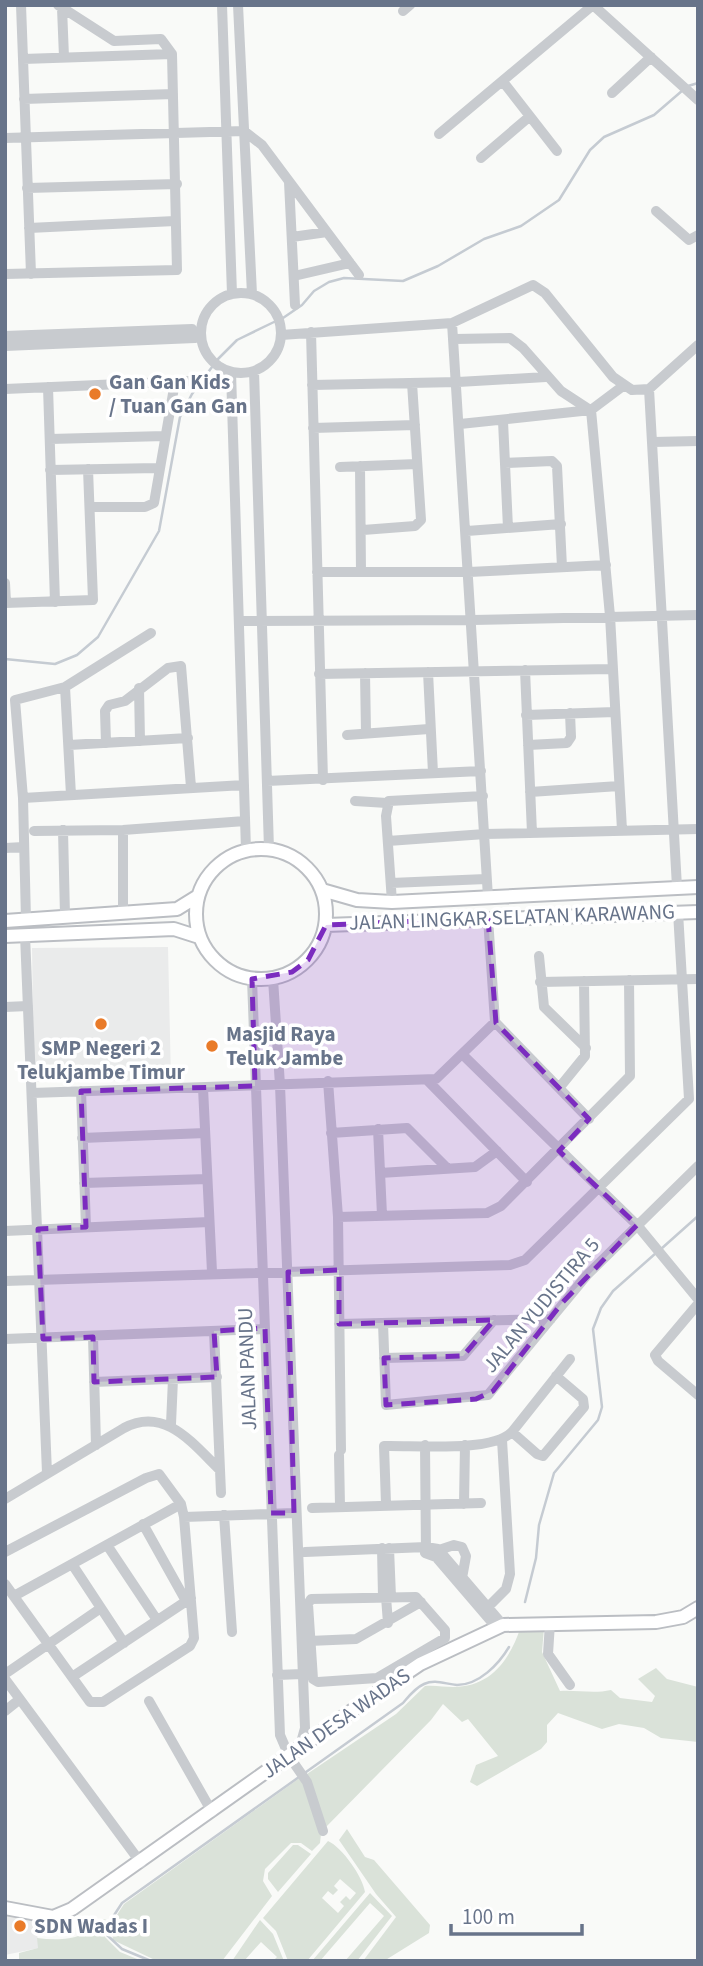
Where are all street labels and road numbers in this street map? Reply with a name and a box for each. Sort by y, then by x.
street label: JALAN LINGKAR SELATAN KARAWANG [348,896,676,938]
street label: JALAN YUDISTIRA 5 [475,1231,607,1379]
street label: JALAN PANDU [230,1307,264,1431]
street label: JALAN DESA WADAS [256,1661,416,1785]

